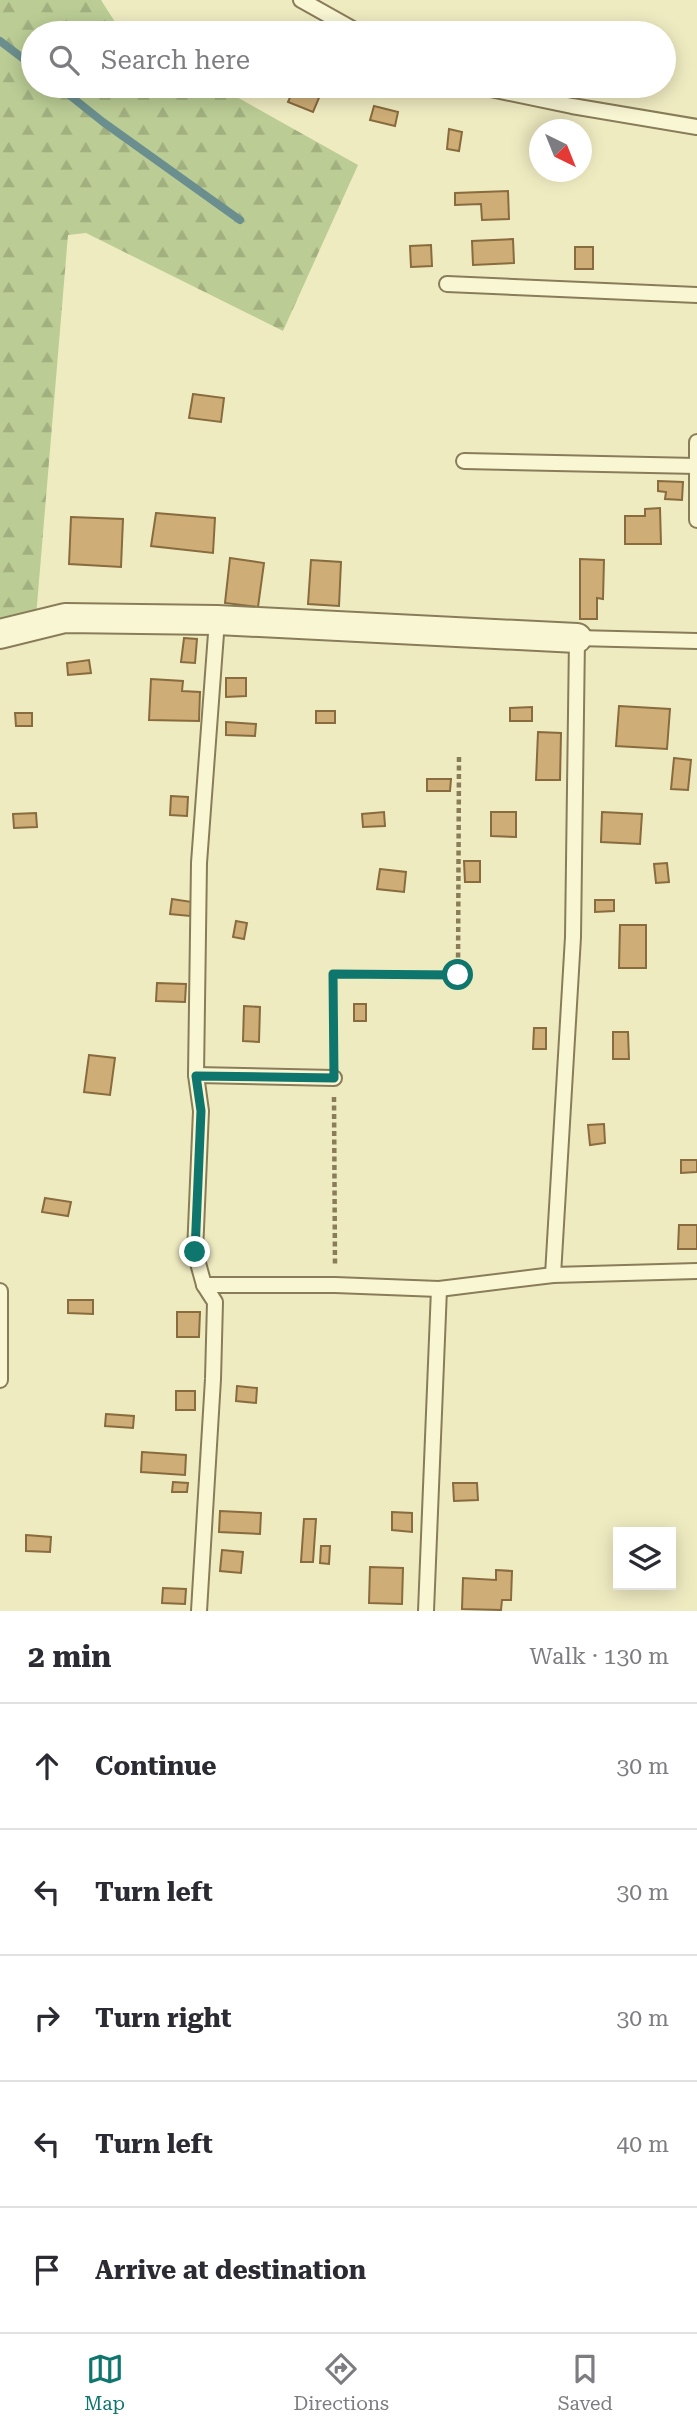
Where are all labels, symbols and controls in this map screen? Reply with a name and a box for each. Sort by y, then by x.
search box [21,21,676,98]
icon: search [45,41,83,79]
text: Search here [101,45,250,75]
north arrow [529,119,592,182]
route start [442,959,473,990]
route end [179,1236,210,1267]
map controls [613,1527,676,1590]
button: layers [613,1527,676,1590]
text: 2 min [28,1639,111,1674]
text: Walk · 130 m [530,1643,669,1670]
icon: ahead [28,1747,66,1785]
text: Continue [95,1751,217,1781]
text: 30 m [616,1753,669,1780]
icon: left [28,1873,66,1911]
text: Turn left [95,1877,213,1907]
text: 30 m [616,1879,669,1906]
icon: right [28,1999,66,2037]
text: Turn right [95,2003,231,2033]
text: 30 m [616,2005,669,2032]
icon: left [28,2125,66,2163]
text: Turn left [95,2129,213,2159]
text: 40 m [616,2131,669,2158]
icon: arrive [28,2251,66,2289]
text: Arrive at destination [95,2255,366,2285]
tab: Map [84,2350,125,2415]
tab: Directions [293,2350,389,2415]
tab: Saved [558,2350,613,2415]

